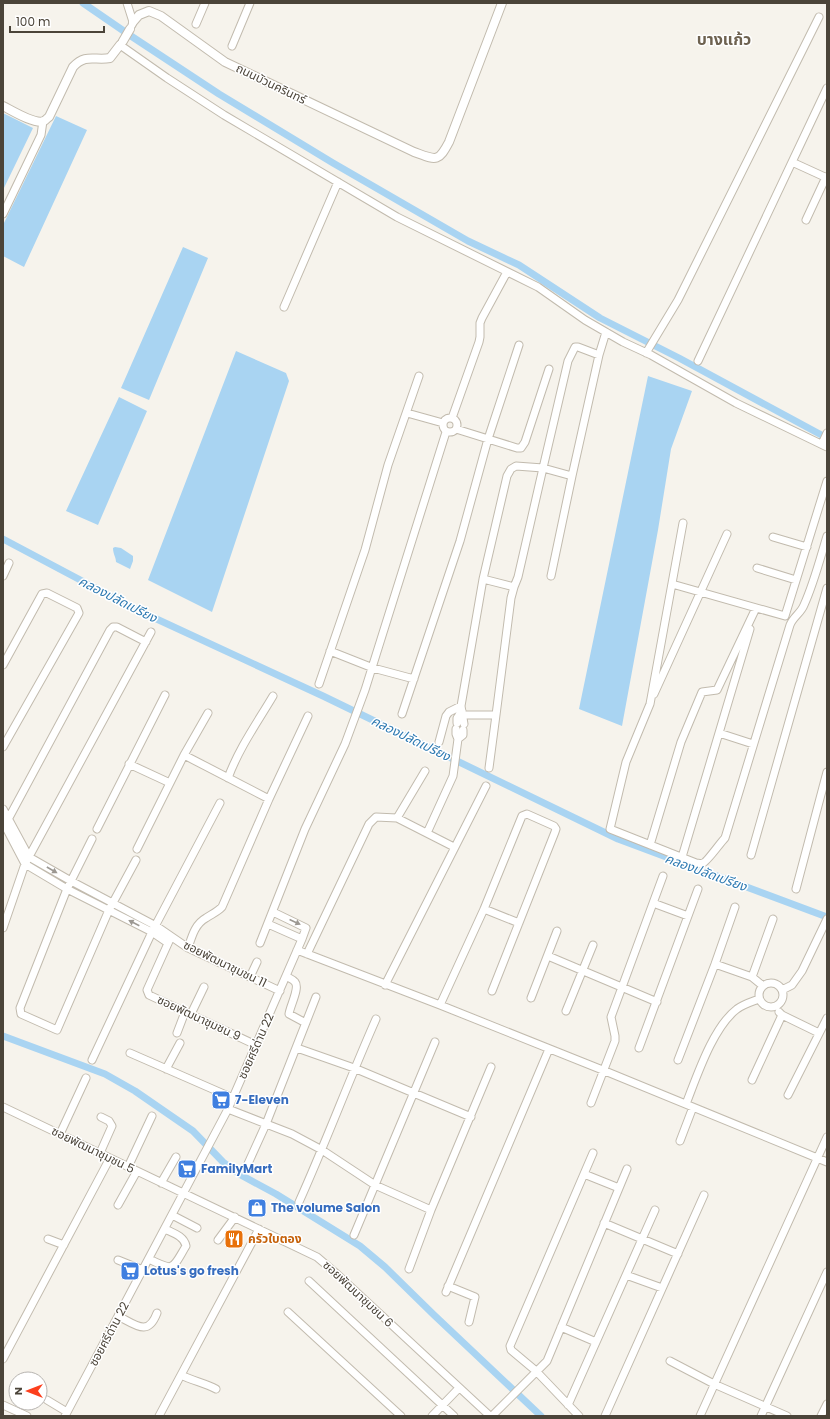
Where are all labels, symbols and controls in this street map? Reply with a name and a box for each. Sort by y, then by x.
scale bar [10,8,104,34]
text: 100 m [16,13,50,30]
district label: บางแก้ว [697,28,751,51]
street label: ถนนบัวนครินทร์ [233,59,310,108]
water label: คลองปลัดเปรียง [75,572,161,628]
water label: คลองปลัดเปรียง [368,711,454,766]
water label: คลองปลัดเปรียง [662,849,750,896]
one-way arrow [46,867,58,874]
one-way arrow [289,919,301,925]
one-way arrow [128,920,140,926]
street label: ซอยพัฒนาชุมชน 11 [181,936,270,991]
street label: ซอยพัฒนาชุมชน 9 [154,991,244,1044]
street label: ซอยศรีด่าน 22 [233,1010,278,1082]
supermarket icon: 7-Eleven [210,1089,232,1111]
place label: 7-Eleven [235,1091,289,1108]
street label: ซอยพัฒนาชุมชน 5 [49,1122,138,1177]
supermarket icon: FamilyMart [176,1158,198,1180]
place label: FamilyMart [201,1160,272,1177]
shop icon: The volume Salon [246,1197,268,1219]
place label: The volume Salon [271,1199,380,1216]
restaurant icon: ครัวใบตอง [223,1228,245,1250]
place label: ครัวใบตอง [248,1230,302,1247]
street label: ซอยพัฒนาชุมชน 6 [319,1256,397,1331]
supermarket icon: Lotus's go fresh [119,1260,141,1282]
place label: Lotus's go fresh [144,1262,239,1279]
street label: ซอยศรีด่าน 22 [84,1298,133,1369]
north arrow [8,1371,48,1411]
text: N [10,1387,26,1395]

